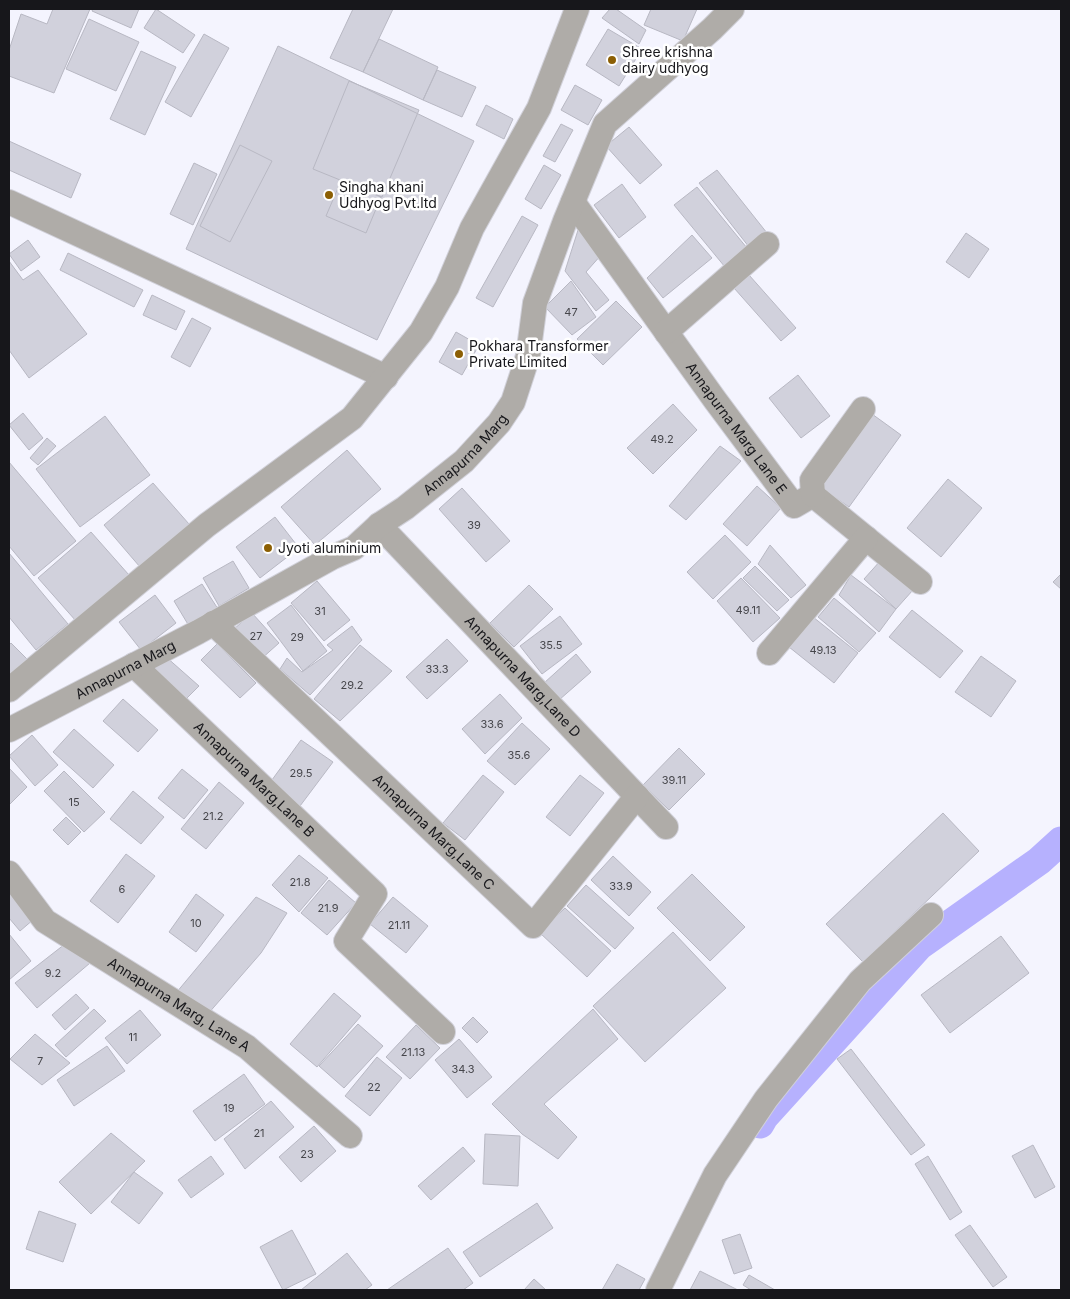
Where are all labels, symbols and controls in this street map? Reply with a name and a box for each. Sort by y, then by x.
place label: Shree krishna dairy udhyog [622,43,713,76]
marker: Shree krishna dairy udhyog [606,54,618,66]
place label: Singha khani Udhyog Pvt.ltd [339,178,437,211]
marker: Singha khani Udhyog Pvt.ltd [323,189,335,201]
house number: 47 [564,305,578,319]
place label: Pokhara Transformer Private Limited [469,337,609,370]
marker: Pokhara Transformer Private Limited [453,348,465,360]
street label: Annapurna Marg Lane E [683,359,791,497]
street label: Annapurna Marg [419,410,511,498]
house number: 49.2 [650,432,674,446]
house number: 39 [467,518,481,532]
place label: Jyoti aluminium [278,539,381,556]
marker: Jyoti aluminium [262,542,274,554]
house number: 49.11 [736,603,760,617]
house number: 31 [314,604,326,618]
street label: Annapurna Marg,Lane D [462,612,585,740]
house number: 27 [250,629,262,643]
house number: 29 [290,630,304,644]
street label: Annapurna Marg [72,636,178,702]
house number: 35.5 [540,638,563,652]
house number: 49.13 [809,643,837,657]
house number: 33.3 [425,662,449,676]
house number: 29.2 [340,678,364,692]
house number: 33.6 [480,717,504,731]
street label: Annapurna Marg,Lane B [191,718,319,840]
house number: 35.6 [508,748,531,762]
house number: 29.5 [290,766,313,780]
street label: Annapurna Marg,Lane C [370,770,498,893]
house number: 39.11 [662,773,686,787]
house number: 15 [68,795,80,809]
house number: 21.2 [202,809,224,823]
house number: 21.8 [290,875,311,889]
house number: 33.9 [609,879,633,893]
house number: 6 [119,882,126,896]
house number: 21.9 [317,901,339,915]
house number: 10 [190,916,202,930]
house number: 21.11 [388,918,410,932]
street label: Annapurna Marg, Lane A [105,953,254,1055]
house number: 9.2 [45,966,61,980]
house number: 11 [129,1030,137,1044]
house number: 21.13 [401,1045,426,1059]
house number: 7 [37,1054,43,1068]
house number: 34.3 [451,1062,475,1076]
house number: 22 [367,1080,381,1094]
house number: 19 [223,1101,235,1115]
house number: 21 [253,1126,265,1140]
house number: 23 [300,1147,314,1161]

